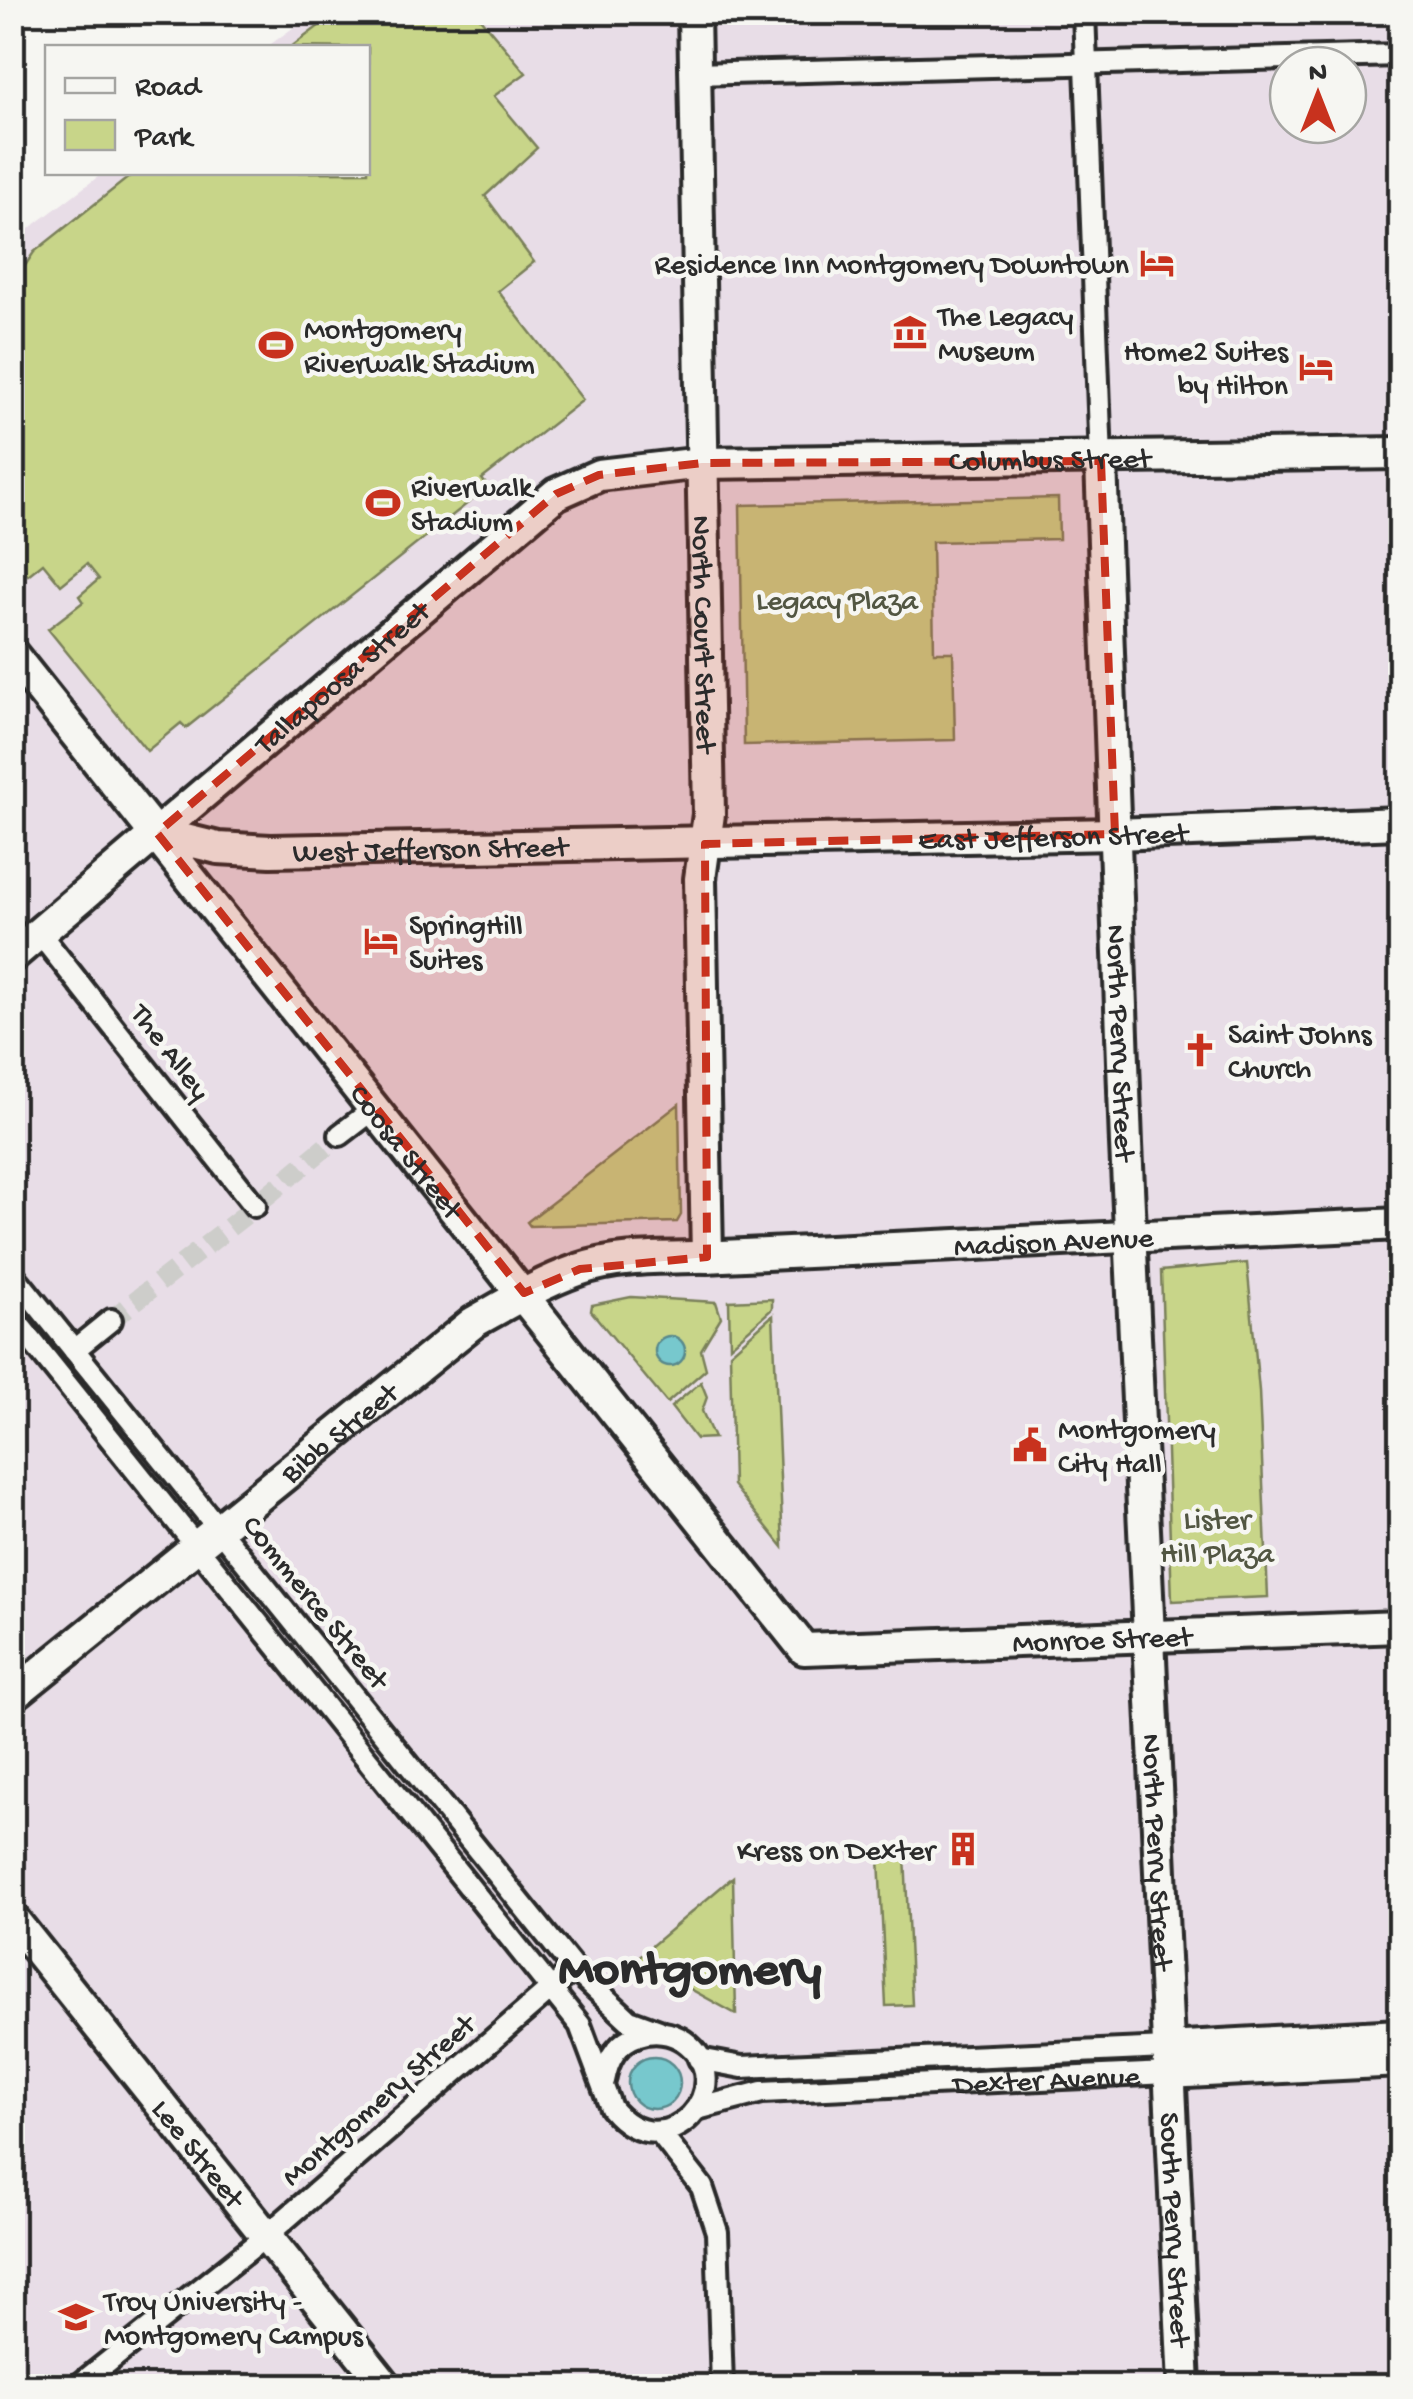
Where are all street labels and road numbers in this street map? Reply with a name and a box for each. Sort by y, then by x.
street label: Columbus Street [948,444,1154,481]
street label: North Court Street [681,515,721,756]
street label: Tallapoosa Street [248,594,441,765]
street label: East Jefferson Street [918,818,1191,860]
street label: West Jefferson Street [292,832,571,873]
street label: North Perry Street [1096,924,1140,1165]
street label: The Alley [120,997,216,1109]
street label: Coosa Street [340,1079,470,1230]
street label: Madison Avenue [953,1223,1155,1267]
street label: Bibb Street [275,1376,409,1494]
street label: Commerce Street [233,1510,396,1700]
street label: Monroe Street [1012,1622,1195,1663]
street label: North Perry Street [1132,1733,1178,1974]
street label: Montgomery Street [276,2007,486,2196]
street label: Dexter Avenue [951,2061,1141,2105]
street label: Lee Street [142,2094,251,2219]
street label: South Perry Street [1149,2112,1195,2350]

